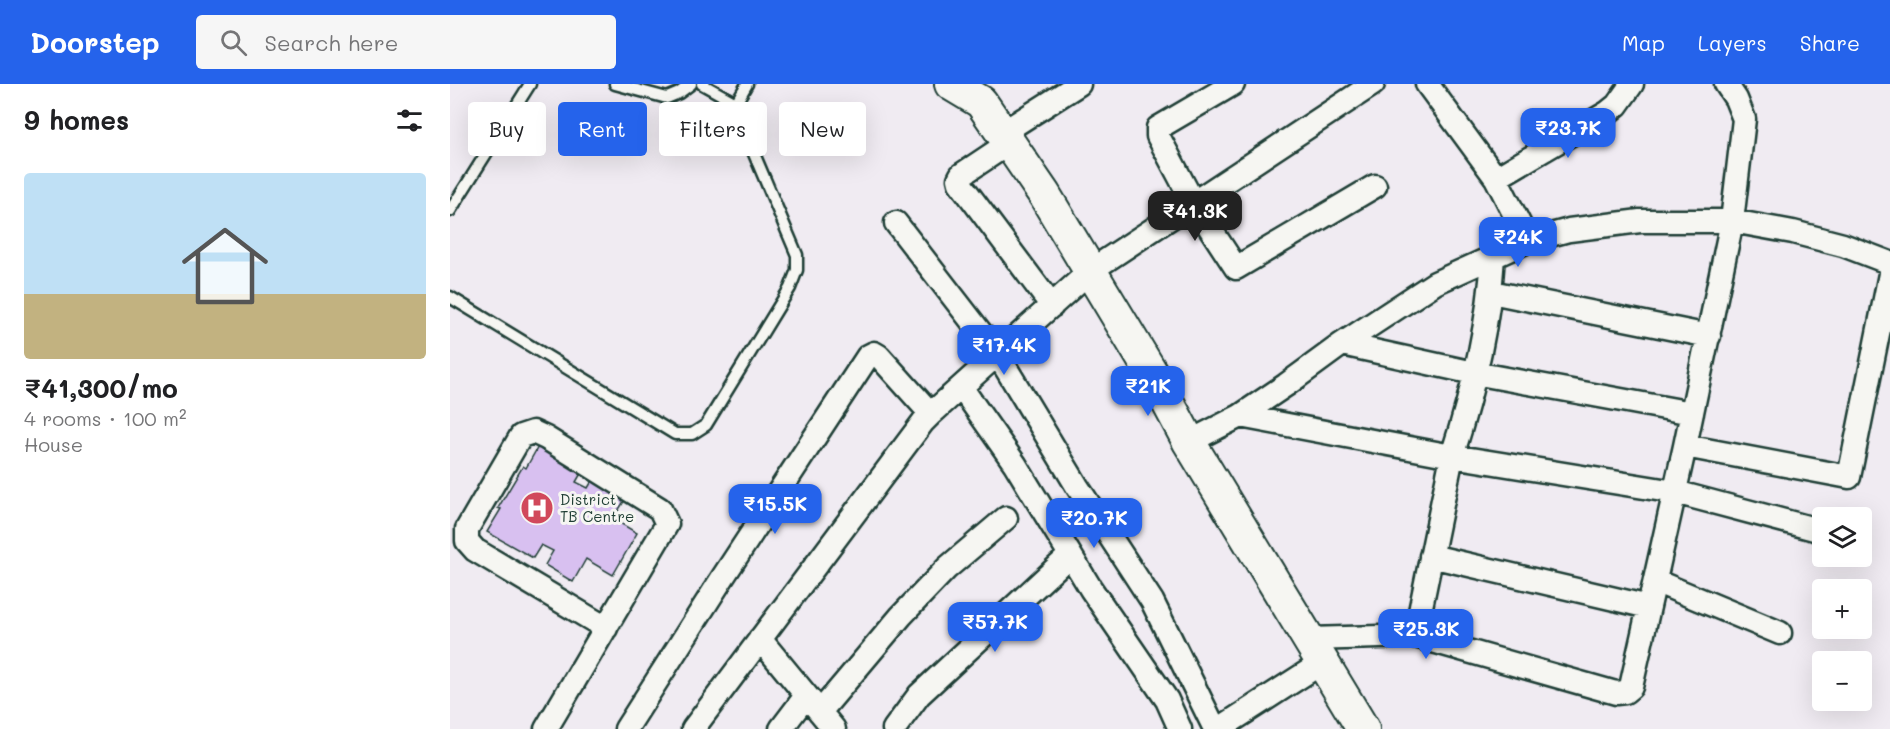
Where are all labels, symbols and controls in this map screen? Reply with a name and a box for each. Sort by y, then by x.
search box [196,15,616,69]
text: Doorstep [30,24,160,60]
icon: search [217,26,250,59]
text: Search here [265,28,398,57]
text: Map [1622,29,1665,56]
text: Layers [1698,29,1767,56]
text: Share [1800,29,1860,56]
chip: Buy [468,102,546,156]
chip: Rent [558,102,647,156]
chip: Filters [659,102,767,156]
chip: New [779,102,866,156]
text: 9 homes [24,103,129,137]
icon: filters [393,104,426,137]
pin: ₹23.7K [1519,108,1617,159]
text: ₹23.7K [1535,114,1601,140]
pin: ₹41.3K [1146,191,1244,242]
text: ₹41.3K [1162,197,1228,223]
icon: home [171,212,279,320]
pin: ₹24K [1482,217,1554,268]
text: ₹24K [1493,223,1543,249]
pin: ₹17.4K [955,325,1053,376]
text: ₹17.4K [971,331,1037,357]
pin: ₹21K [1112,366,1184,417]
text: ₹41,300/mo [24,371,178,405]
text: ₹21K [1125,372,1171,398]
text: 4 rooms · 100 m² [24,405,187,431]
text: House [24,431,83,457]
pin: ₹15.5K [726,484,824,535]
place label: District TB Centre [560,489,634,526]
hospital icon: District TB Centre [519,490,555,526]
text: ₹15.5K [743,490,807,516]
pin: ₹20.7K [1045,498,1143,549]
text: ₹20.7K [1060,504,1128,530]
map controls [1812,507,1872,711]
button: layers [1812,507,1872,567]
button: + [1812,579,1872,639]
pin: ₹57.7K [946,602,1044,653]
text: ₹57.7K [962,608,1028,634]
pin: ₹25.3K [1377,609,1475,660]
text: ₹25.3K [1392,615,1460,641]
button: − [1812,651,1872,711]

